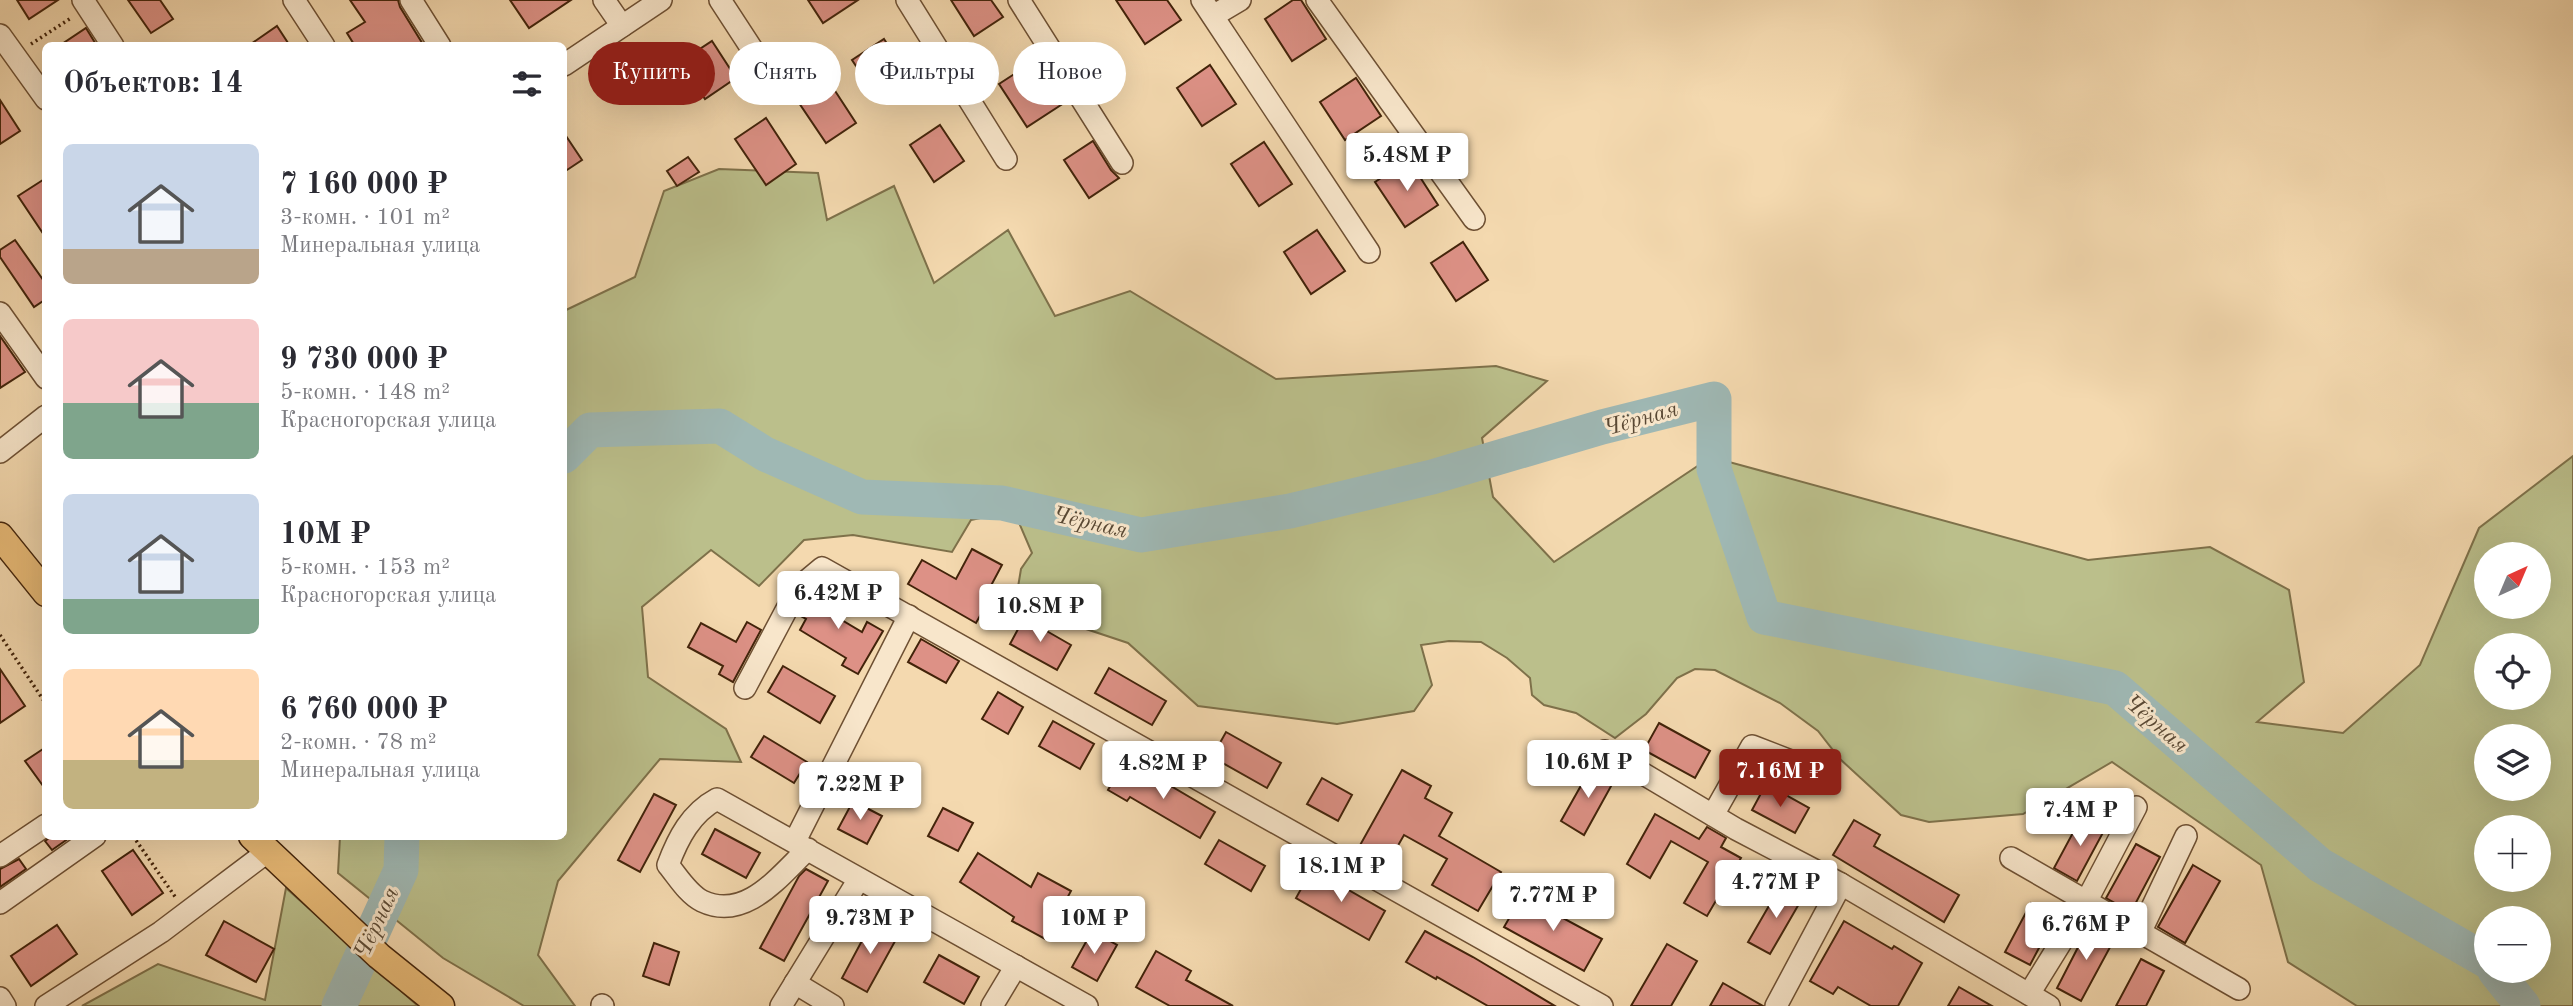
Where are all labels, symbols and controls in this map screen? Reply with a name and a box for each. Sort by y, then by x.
chip: Купить [588,42,715,105]
chip: Снять [729,42,841,105]
chip: Фильтры [855,42,999,105]
chip: Новое [1013,42,1126,105]
icon: filters [508,65,546,103]
text: Объектов: 14 [63,69,243,99]
pin: 5.48M ₽ [1342,134,1472,193]
text: 5.48M ₽ [1362,144,1452,167]
text: 7 160 000 ₽ [280,170,448,200]
icon: home [119,172,203,256]
text: 3-комн. · 101 m² [280,206,450,229]
text: Минеральная улица [280,234,480,257]
text: 9 730 000 ₽ [280,345,448,375]
icon: home [119,347,203,431]
text: 5-комн. · 148 m² [280,381,450,404]
water label: Чёрная [1601,397,1681,442]
text: Красногорская улица [280,409,496,432]
water label: Чёрная [1050,503,1130,544]
text: 10M ₽ [280,520,371,550]
icon: home [119,522,203,606]
north arrow [2474,542,2552,620]
map controls [2474,542,2551,983]
text: 5-комн. · 153 m² [280,556,450,579]
pin: 6.42M ₽ [773,572,903,631]
text: 6.42M ₽ [793,582,883,605]
text: Красногорская улица [280,584,496,607]
pin: 10.8M ₽ [975,584,1105,644]
text: 10.8M ₽ [995,595,1085,618]
button: locate [2474,633,2551,710]
water label: Чёрная [2119,690,2192,758]
text: 6 760 000 ₽ [280,695,448,725]
icon: home [119,697,203,781]
button: layers [2474,724,2551,801]
text: 2-комн. · 78 m² [280,731,437,754]
pin: 10.6M ₽ [1523,740,1653,800]
pin: 4.82M ₽ [1098,742,1228,801]
pin: 7.16M ₽ [1715,750,1845,809]
text: 10.6M ₽ [1543,751,1633,774]
text: 4.82M ₽ [1118,752,1208,775]
text: Минеральная улица [280,759,480,782]
text: 7.16M ₽ [1735,760,1825,783]
pin: 7.22M ₽ [795,762,925,822]
text: 7.22M ₽ [815,773,905,796]
pin: 7.4M ₽ [2023,788,2137,848]
text: 7.4M ₽ [2042,799,2118,822]
button: + [2474,815,2551,892]
pin: 18.1M ₽ [1276,844,1406,904]
text: 18.1M ₽ [1296,855,1386,878]
pin: 4.77M ₽ [1711,860,1841,920]
text: 4.77M ₽ [1731,871,1821,894]
pin: 7.77M ₽ [1488,874,1618,933]
water label: Чёрная [350,884,404,963]
text: 7.77M ₽ [1508,884,1598,907]
pin: 9.73M ₽ [805,897,935,956]
pin: 10M ₽ [1045,897,1143,956]
pin: 6.76M ₽ [2021,902,2151,962]
button: − [2474,906,2551,983]
text: 9.73M ₽ [825,907,915,930]
text: 10M ₽ [1059,907,1129,930]
text: 6.76M ₽ [2041,913,2131,936]

